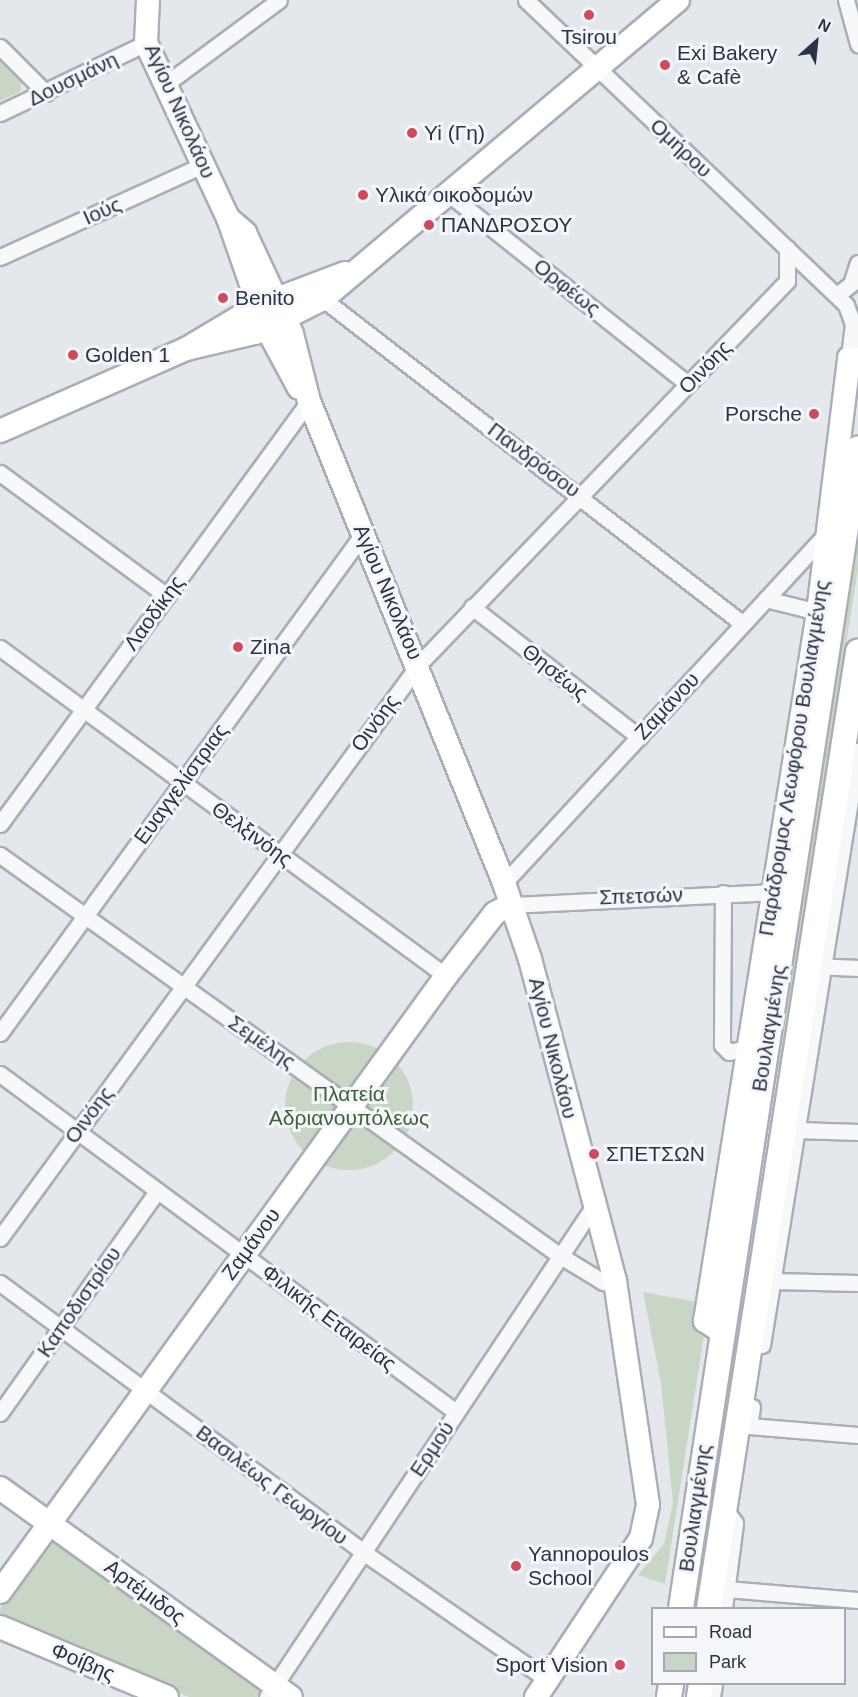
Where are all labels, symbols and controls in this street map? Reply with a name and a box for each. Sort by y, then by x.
marker: Tsirou [582,8,596,22]
north arrow [786,12,846,72]
text: N [815,15,833,36]
place label: Tsirou [561,24,617,50]
street label: Αγίου Νικολάου [139,40,221,182]
place label: Exi Bakery & Cafè [677,40,777,90]
street label: Δουσμάνη [24,47,122,111]
marker: Exi Bakery & Cafè [658,58,672,72]
street label: Ομήρου [645,113,717,183]
place label: Yi (Γη) [424,120,485,146]
marker: Yi (Γη) [405,126,419,140]
place label: Υλικά οικοδομών [375,182,533,208]
marker: Υλικά οικοδομών [356,188,370,202]
street label: Ιούς [79,192,125,230]
place label: ΠΑΝΔΡΟΣΟΥ [441,212,572,238]
marker: ΠΑΝΔΡΟΣΟΥ [422,218,436,232]
street label: Ορφέως [529,253,605,321]
place label: Benito [235,285,295,311]
marker: Benito [216,291,230,305]
street label: Οινόης [673,335,737,399]
place label: Golden 1 [85,342,170,368]
marker: Golden 1 [66,348,80,362]
place label: Porsche [725,401,802,427]
marker: Porsche [807,407,821,421]
street label: Πανδρόσου [483,417,585,503]
street label: Αγίου Νικολάου [348,521,428,663]
street label: Λαοδίκης [118,571,190,655]
street label: Παράδρομος Λεωφόρου Βουλιαγμένης [753,578,835,938]
place label: Zina [250,634,291,660]
street label: Θησέως [517,638,593,706]
marker: Zina [231,640,245,654]
street label: Ζαμάνου [630,667,704,745]
street label: Οινόης [346,689,404,757]
street label: Ευαγγελίστριας [129,719,233,849]
street label: Θελξινόης [207,796,297,872]
street label: Σπετσών [599,882,683,910]
street label: Βουλιαγμένης [746,962,792,1094]
street label: Αγίου Νικολάου [523,975,583,1121]
street label: Σεμέλης [224,1010,300,1074]
street label: Οινόης [59,1081,119,1149]
park label: Πλατεία Αδριανουπόλεως [269,1081,429,1131]
place label: ΣΠΕΤΣΩΝ [606,1141,705,1167]
marker: ΣΠΕΤΣΩΝ [587,1147,601,1161]
street label: Ζαμάνου [216,1203,286,1285]
street label: Καποδιστρίου [32,1242,126,1362]
street label: Φιλικής Εταιρείας [257,1259,401,1377]
street label: Ερμού [404,1417,460,1481]
street label: Βασιλέως Γεωργίου [191,1420,353,1550]
street label: Βουλιαγμένης [674,1443,716,1573]
place label: Yannopoulos School [528,1541,649,1591]
street label: Αρτέμιδος [100,1554,190,1630]
marker: Yannopoulos School [509,1559,523,1573]
legend [651,1607,846,1685]
text: Road [709,1622,752,1642]
street label: Φοίβης [47,1637,119,1687]
place label: Sport Vision [495,1652,608,1678]
text: Park [709,1652,746,1672]
marker: Sport Vision [613,1658,627,1672]

